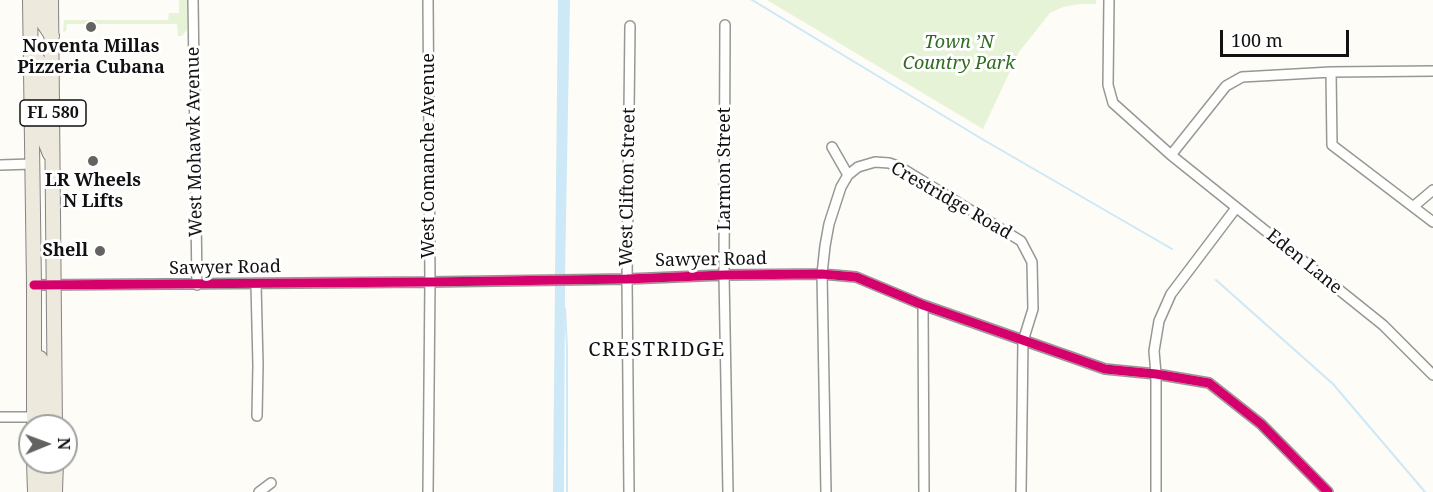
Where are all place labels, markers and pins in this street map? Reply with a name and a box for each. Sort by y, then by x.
marker: Noventa Millas Pizzeria Cubana [84,20,98,34]
place label: Noventa Millas Pizzeria Cubana [17,36,165,78]
marker: LR Wheels N Lifts [86,154,100,168]
place label: LR Wheels N Lifts [45,170,141,213]
place label: Shell [43,240,88,262]
marker: Shell [93,244,107,258]

